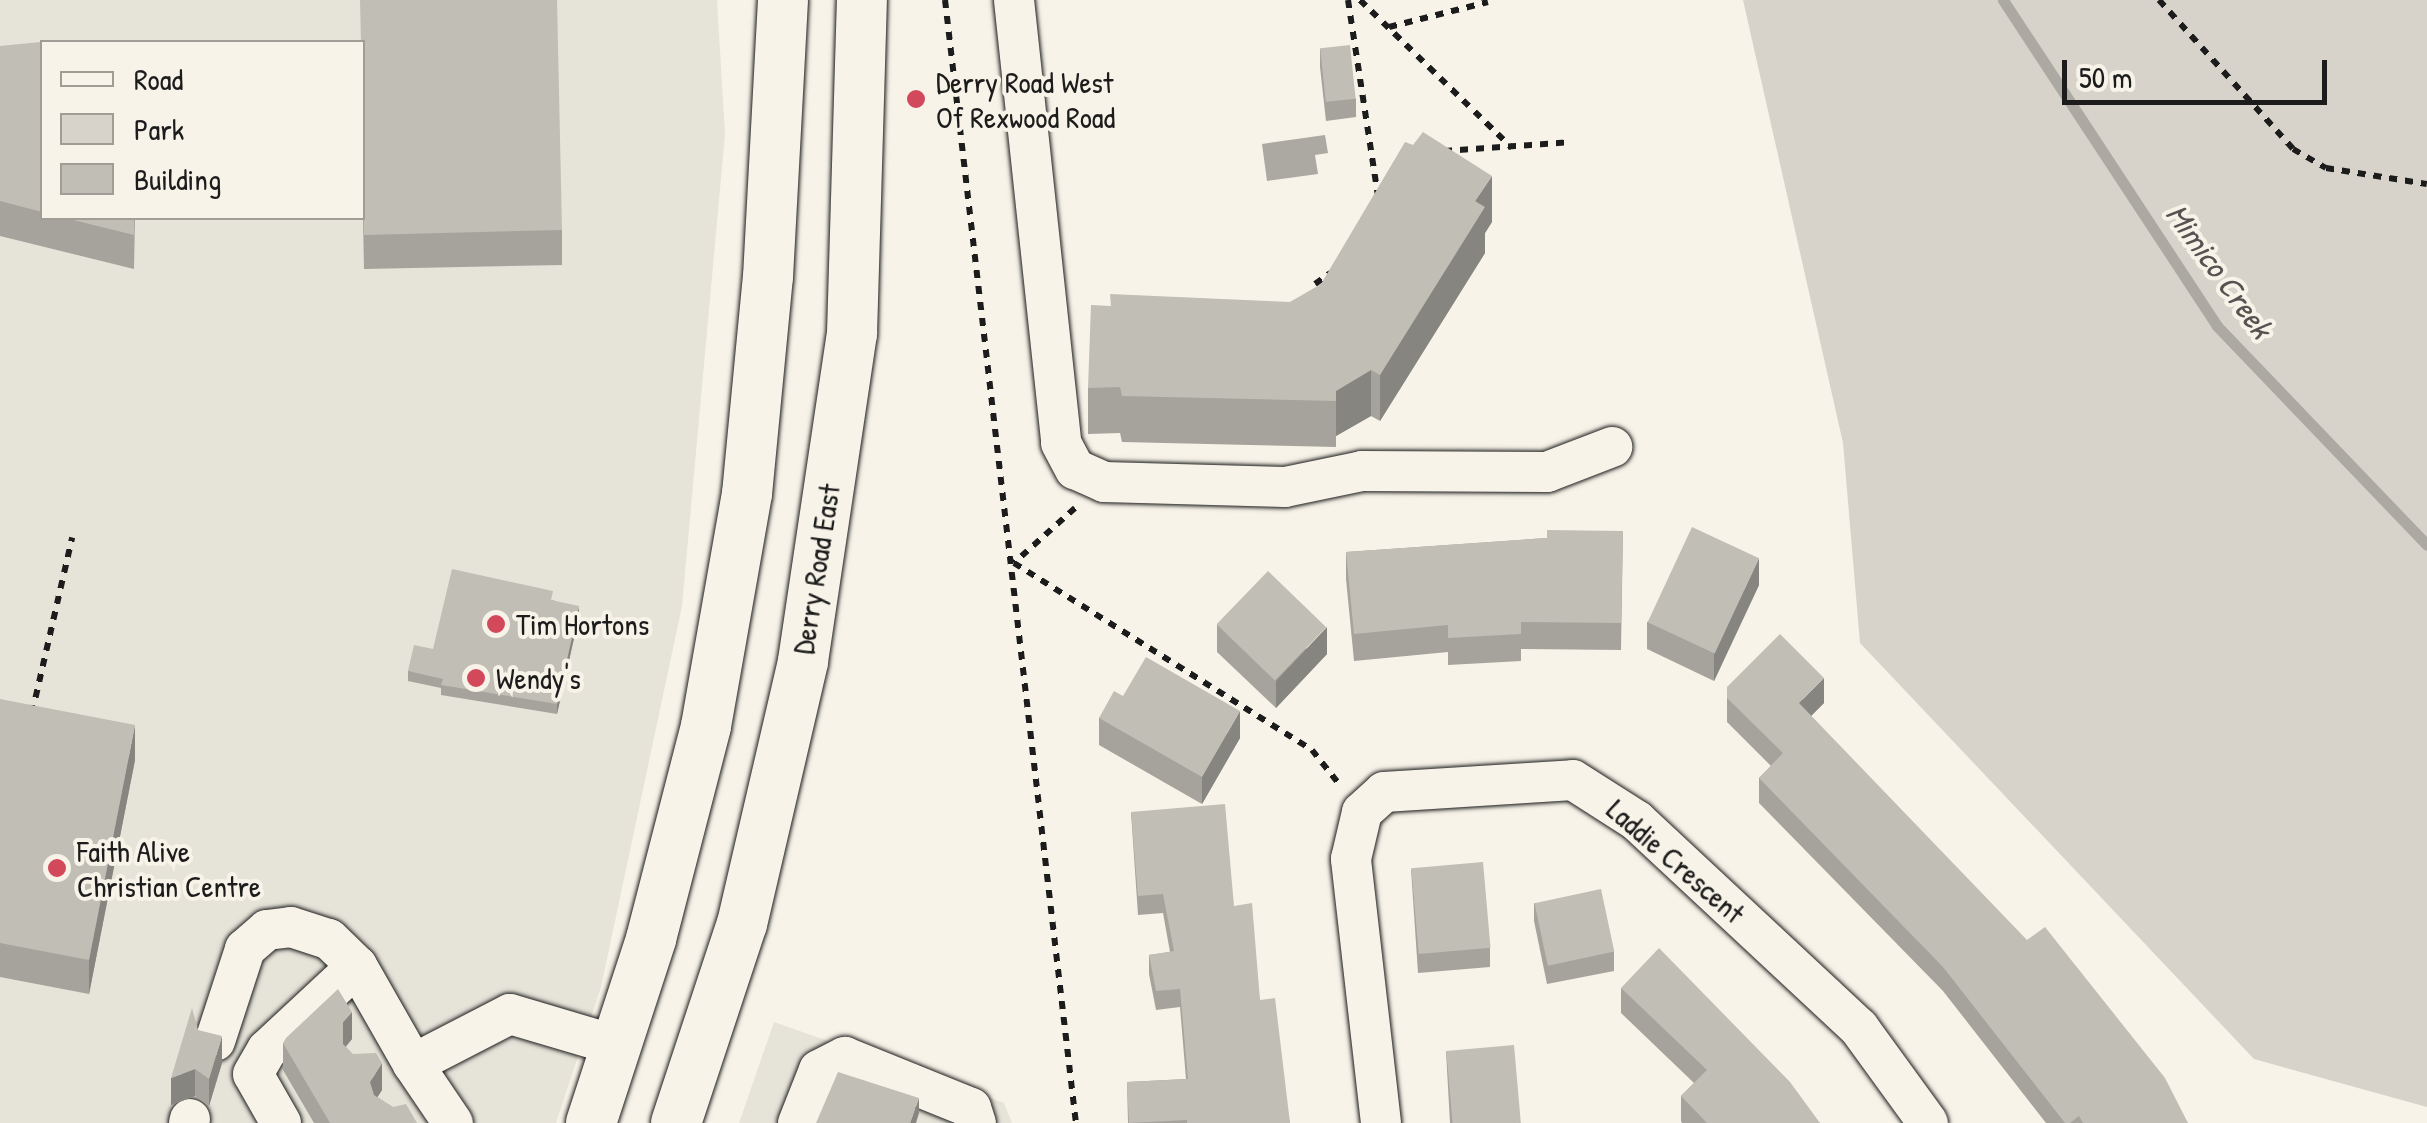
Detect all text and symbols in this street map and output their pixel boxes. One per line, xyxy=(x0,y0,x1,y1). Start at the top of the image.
legend xyxy=(40,40,365,220)
scale bar xyxy=(2067,40,2332,102)
text: 50 m xyxy=(2079,57,2132,97)
text: Road xyxy=(134,59,183,99)
place label: Derry Road West Of Rexwood Road xyxy=(936,64,1115,134)
marker: Derry Road West Of Rexwood Road xyxy=(905,88,927,110)
text: Park xyxy=(134,109,184,149)
text: Building xyxy=(134,159,221,199)
water label: Mimico Creek xyxy=(2157,196,2281,346)
street label: Derry Road East xyxy=(785,481,847,657)
place label: Tim Hortons xyxy=(516,606,649,642)
marker: Tim Hortons xyxy=(485,613,507,635)
place label: Wendy's xyxy=(496,660,581,696)
marker: Wendy's xyxy=(465,667,487,689)
street label: Laddie Crescent xyxy=(1600,791,1752,931)
place label: Faith Alive Christian Centre xyxy=(77,833,261,904)
marker: Faith Alive Christian Centre xyxy=(46,857,68,879)

